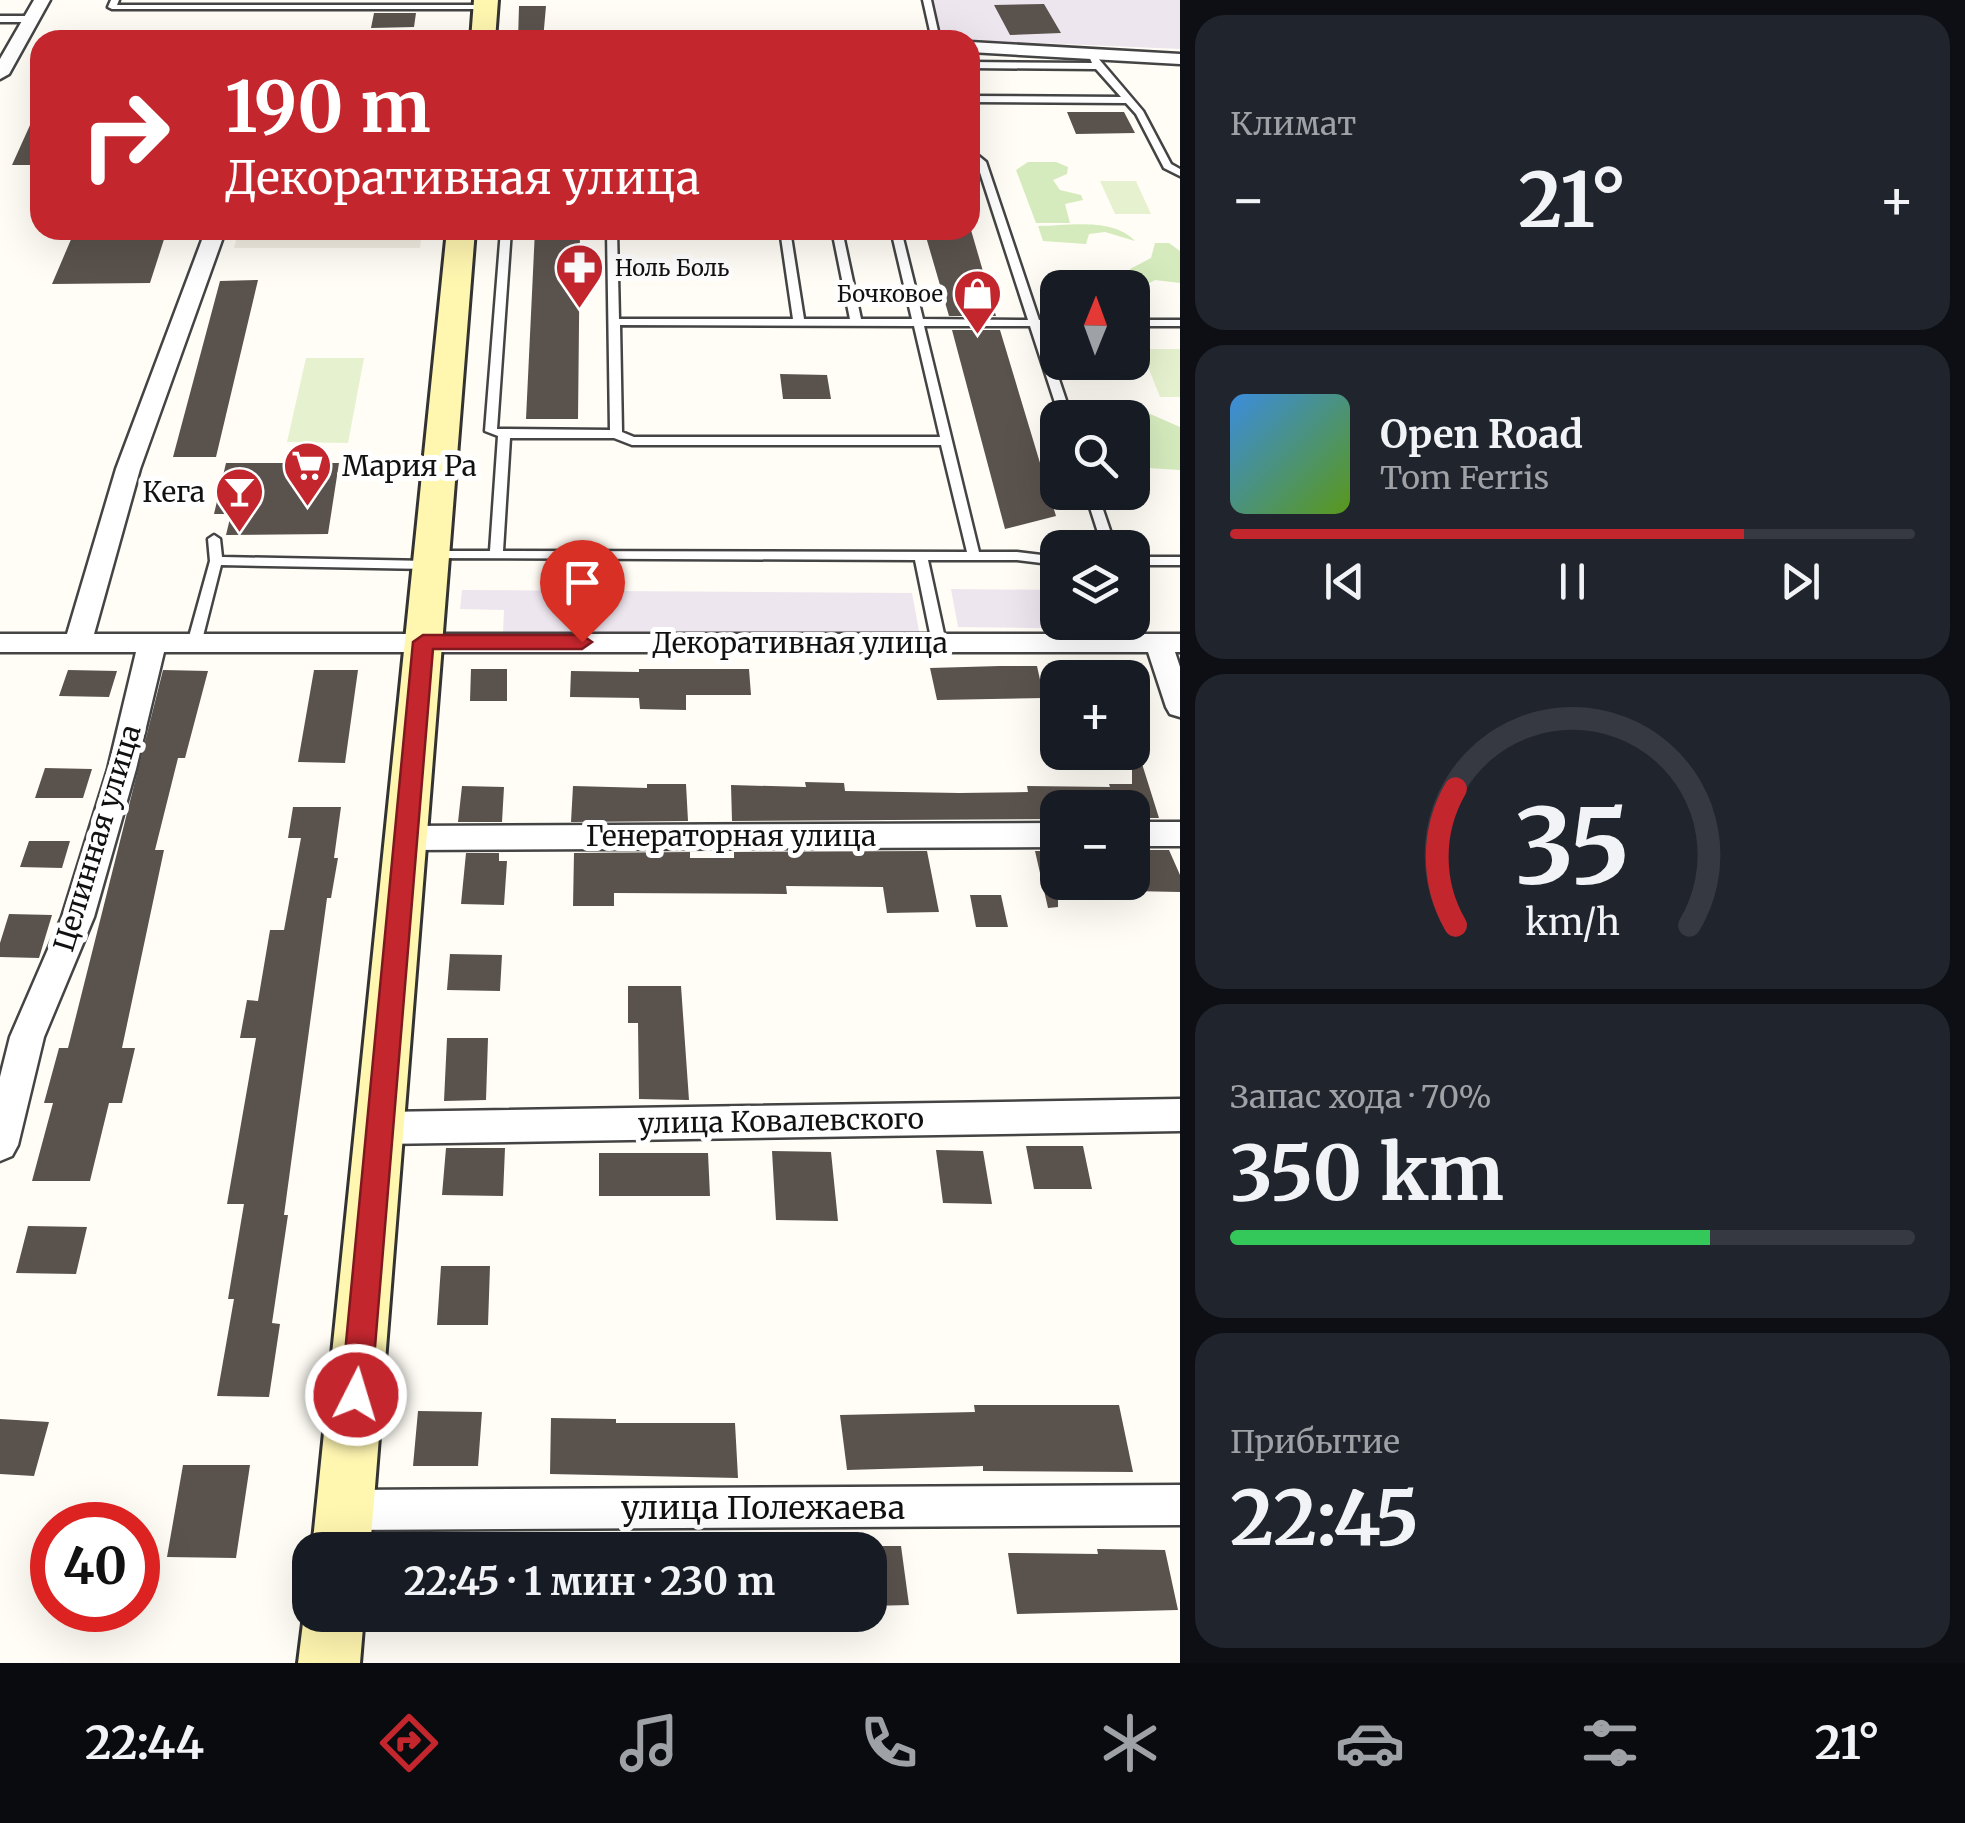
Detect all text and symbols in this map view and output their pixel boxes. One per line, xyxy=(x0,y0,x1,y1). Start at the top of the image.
text: 190 m xyxy=(225,63,431,151)
icon: right xyxy=(60,70,190,200)
text: Климат xyxy=(1230,104,1356,144)
text: Декоративная улица xyxy=(225,150,700,206)
text: 21° xyxy=(1518,153,1627,247)
text: − xyxy=(1230,165,1267,234)
text: + xyxy=(1878,165,1915,234)
pharmacy icon: Ноль Боль xyxy=(554,242,606,310)
place label: Ноль Боль xyxy=(615,254,729,282)
shop icon: Бочковое xyxy=(952,268,1004,336)
north arrow xyxy=(1040,270,1150,380)
map controls xyxy=(1040,270,1150,900)
place label: Бочковое xyxy=(837,280,943,308)
button: search xyxy=(1040,400,1150,510)
text: Open Road xyxy=(1380,411,1583,458)
supermarket icon: Мария Ра xyxy=(281,440,333,508)
place label: Мария Ра xyxy=(342,448,477,484)
text: Tom Ferris xyxy=(1380,458,1549,498)
bar icon: Кега xyxy=(214,466,266,534)
place label: Кега xyxy=(142,474,205,510)
button: layers xyxy=(1040,530,1150,640)
pin xyxy=(540,540,625,643)
icon: previous xyxy=(1317,554,1372,609)
icon: pause xyxy=(1545,554,1600,609)
icon: next xyxy=(1773,554,1828,609)
icon: arrive xyxy=(555,555,610,610)
street label: Декоративная улица xyxy=(652,625,948,661)
button: + xyxy=(1040,660,1150,770)
street label: Целинная улица xyxy=(45,720,149,956)
text: 35 xyxy=(1515,781,1630,911)
button: − xyxy=(1040,790,1150,900)
street label: Генераторная улица xyxy=(586,818,876,854)
text: km/h xyxy=(1525,900,1620,945)
text: Запас хода · 70% xyxy=(1230,1077,1492,1117)
street label: улица Ковалевского xyxy=(638,1101,924,1141)
text: 350 km xyxy=(1230,1126,1504,1220)
position arrow xyxy=(304,1343,408,1447)
text: Прибытие xyxy=(1230,1422,1400,1462)
text: 22:45 xyxy=(1230,1471,1419,1565)
street label: улица Полежаева xyxy=(621,1488,905,1528)
speed limit sign: 40 xyxy=(30,1502,160,1632)
text: 22:45 · 1 мин · 230 m xyxy=(404,1558,775,1605)
icon: directions xyxy=(374,1708,444,1778)
icon: music xyxy=(614,1708,684,1778)
icon: phone xyxy=(854,1708,924,1778)
icon: climate xyxy=(1095,1708,1165,1778)
icon: car xyxy=(1335,1708,1405,1778)
icon: filters xyxy=(1575,1708,1645,1778)
text: 22:44 xyxy=(85,1715,204,1771)
text: 21° xyxy=(1815,1715,1880,1771)

